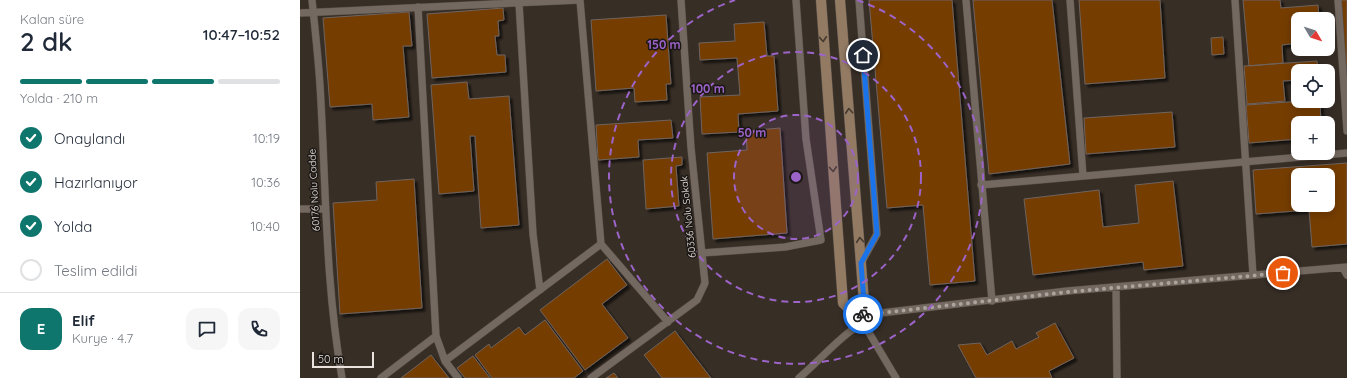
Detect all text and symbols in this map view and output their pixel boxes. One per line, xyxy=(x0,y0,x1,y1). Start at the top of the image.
text: Kalan süre xyxy=(20,11,84,27)
north arrow xyxy=(1291,12,1335,56)
map controls xyxy=(1291,12,1335,212)
text: 2 dk xyxy=(20,25,73,58)
text: 10:47–10:52 xyxy=(203,25,280,44)
one-way arrow xyxy=(819,36,828,42)
text: 150 m xyxy=(647,37,681,52)
pin xyxy=(846,38,880,72)
icon: home xyxy=(852,44,874,66)
button: locate xyxy=(1291,64,1335,108)
text: 100 m xyxy=(691,81,725,96)
text: Yolda · 210 m xyxy=(20,90,98,106)
one-way arrow xyxy=(845,108,854,114)
button: + xyxy=(1291,116,1335,160)
text: 50 m xyxy=(738,125,766,140)
icon: check xyxy=(20,127,42,149)
text: Onaylandı xyxy=(54,129,125,148)
text: 10:19 xyxy=(253,130,280,146)
street label: 60176 Nolu Cadde xyxy=(305,148,323,231)
one-way arrow xyxy=(828,166,837,172)
button: − xyxy=(1291,168,1335,212)
centre of rings xyxy=(789,170,803,184)
icon: check xyxy=(20,171,42,193)
text: Hazırlanıyor xyxy=(54,173,138,192)
text: 10:36 xyxy=(251,174,280,190)
street label: 60336 Nolu Sokak xyxy=(677,175,699,259)
icon: check xyxy=(20,215,42,237)
text: Yolda xyxy=(54,217,92,236)
text: 10:40 xyxy=(250,218,280,234)
one-way arrow xyxy=(855,237,864,244)
pin xyxy=(1266,256,1300,290)
text: Teslim edildi xyxy=(54,261,138,280)
icon: bag xyxy=(1272,262,1294,284)
courier xyxy=(843,294,883,334)
icon: bike xyxy=(852,303,874,325)
button: chat xyxy=(186,308,228,350)
button: phone xyxy=(238,308,280,350)
text: Elif xyxy=(72,311,95,330)
text: E xyxy=(37,319,45,338)
text: Kurye · 4.7 xyxy=(72,330,133,346)
scale bar xyxy=(312,350,374,369)
text: 50 m xyxy=(318,352,344,366)

